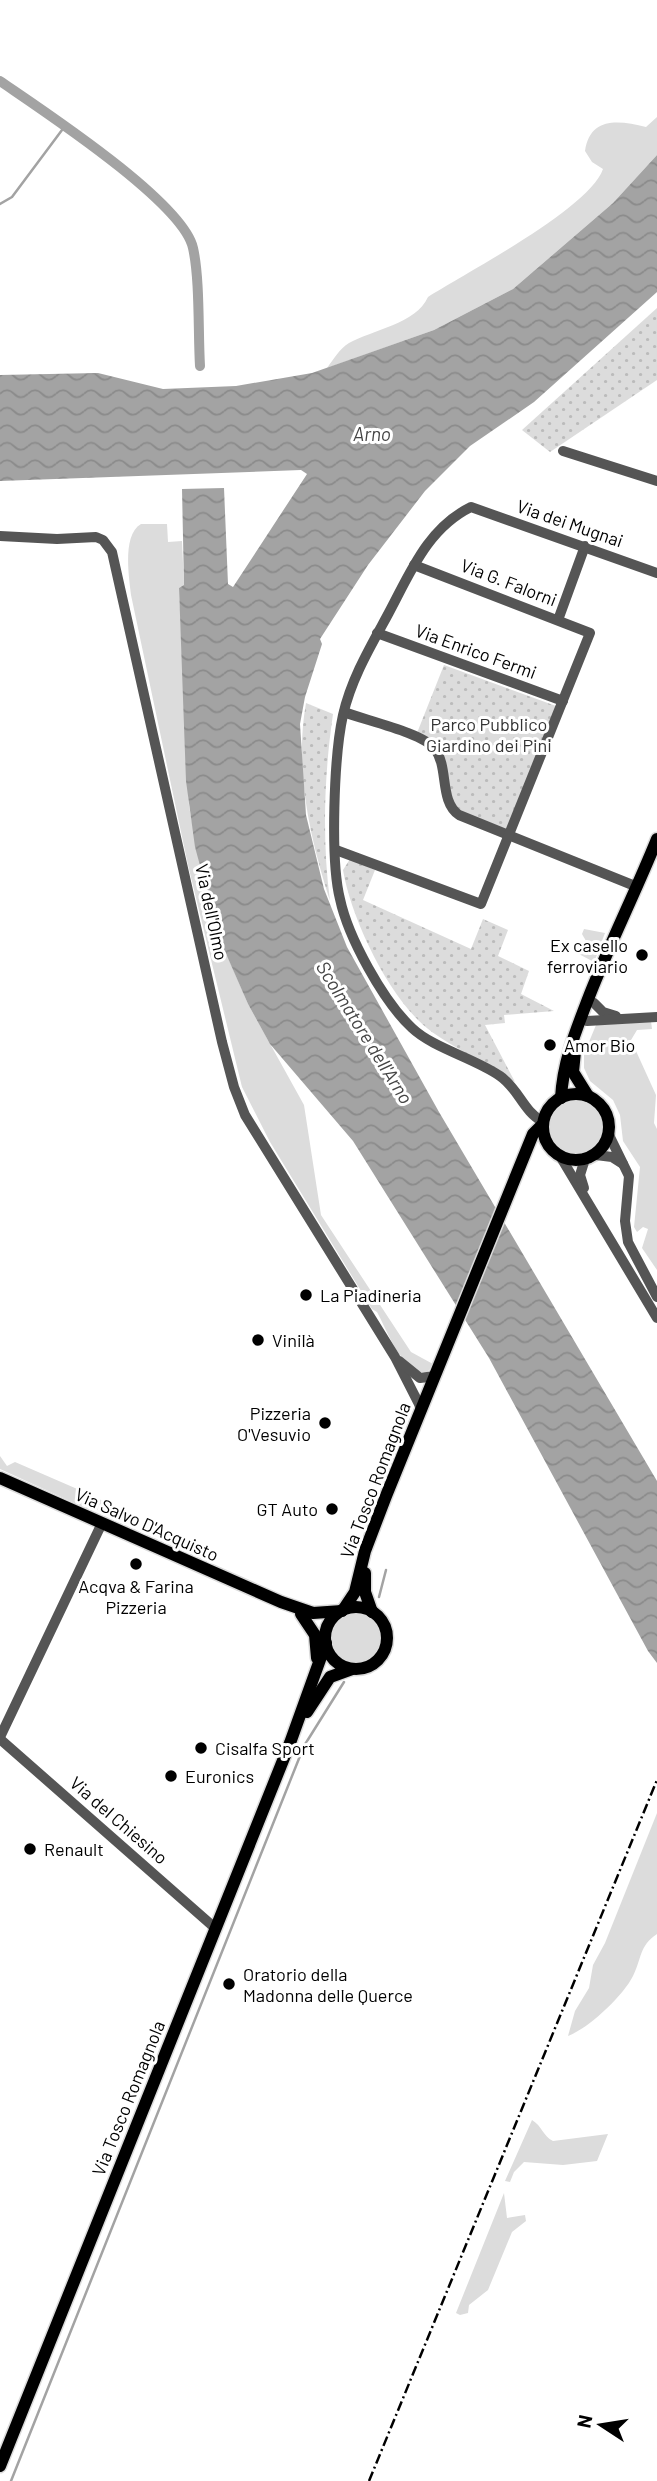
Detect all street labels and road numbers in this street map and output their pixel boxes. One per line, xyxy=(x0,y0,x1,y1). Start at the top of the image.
street label: Via dei Mugnai xyxy=(514,494,626,552)
street label: Via G. Falorni xyxy=(458,554,560,610)
street label: Via Enrico Fermi xyxy=(412,619,540,683)
street label: Via dell'Olmo xyxy=(191,862,233,962)
street label: Via Tosco Romagnola xyxy=(335,1399,415,1561)
street label: Via Salvo D'Acquisto xyxy=(72,1482,222,1566)
street label: Via del Chiesino xyxy=(66,1772,172,1868)
street label: Via Tosco Romagnola xyxy=(87,2017,169,2179)

